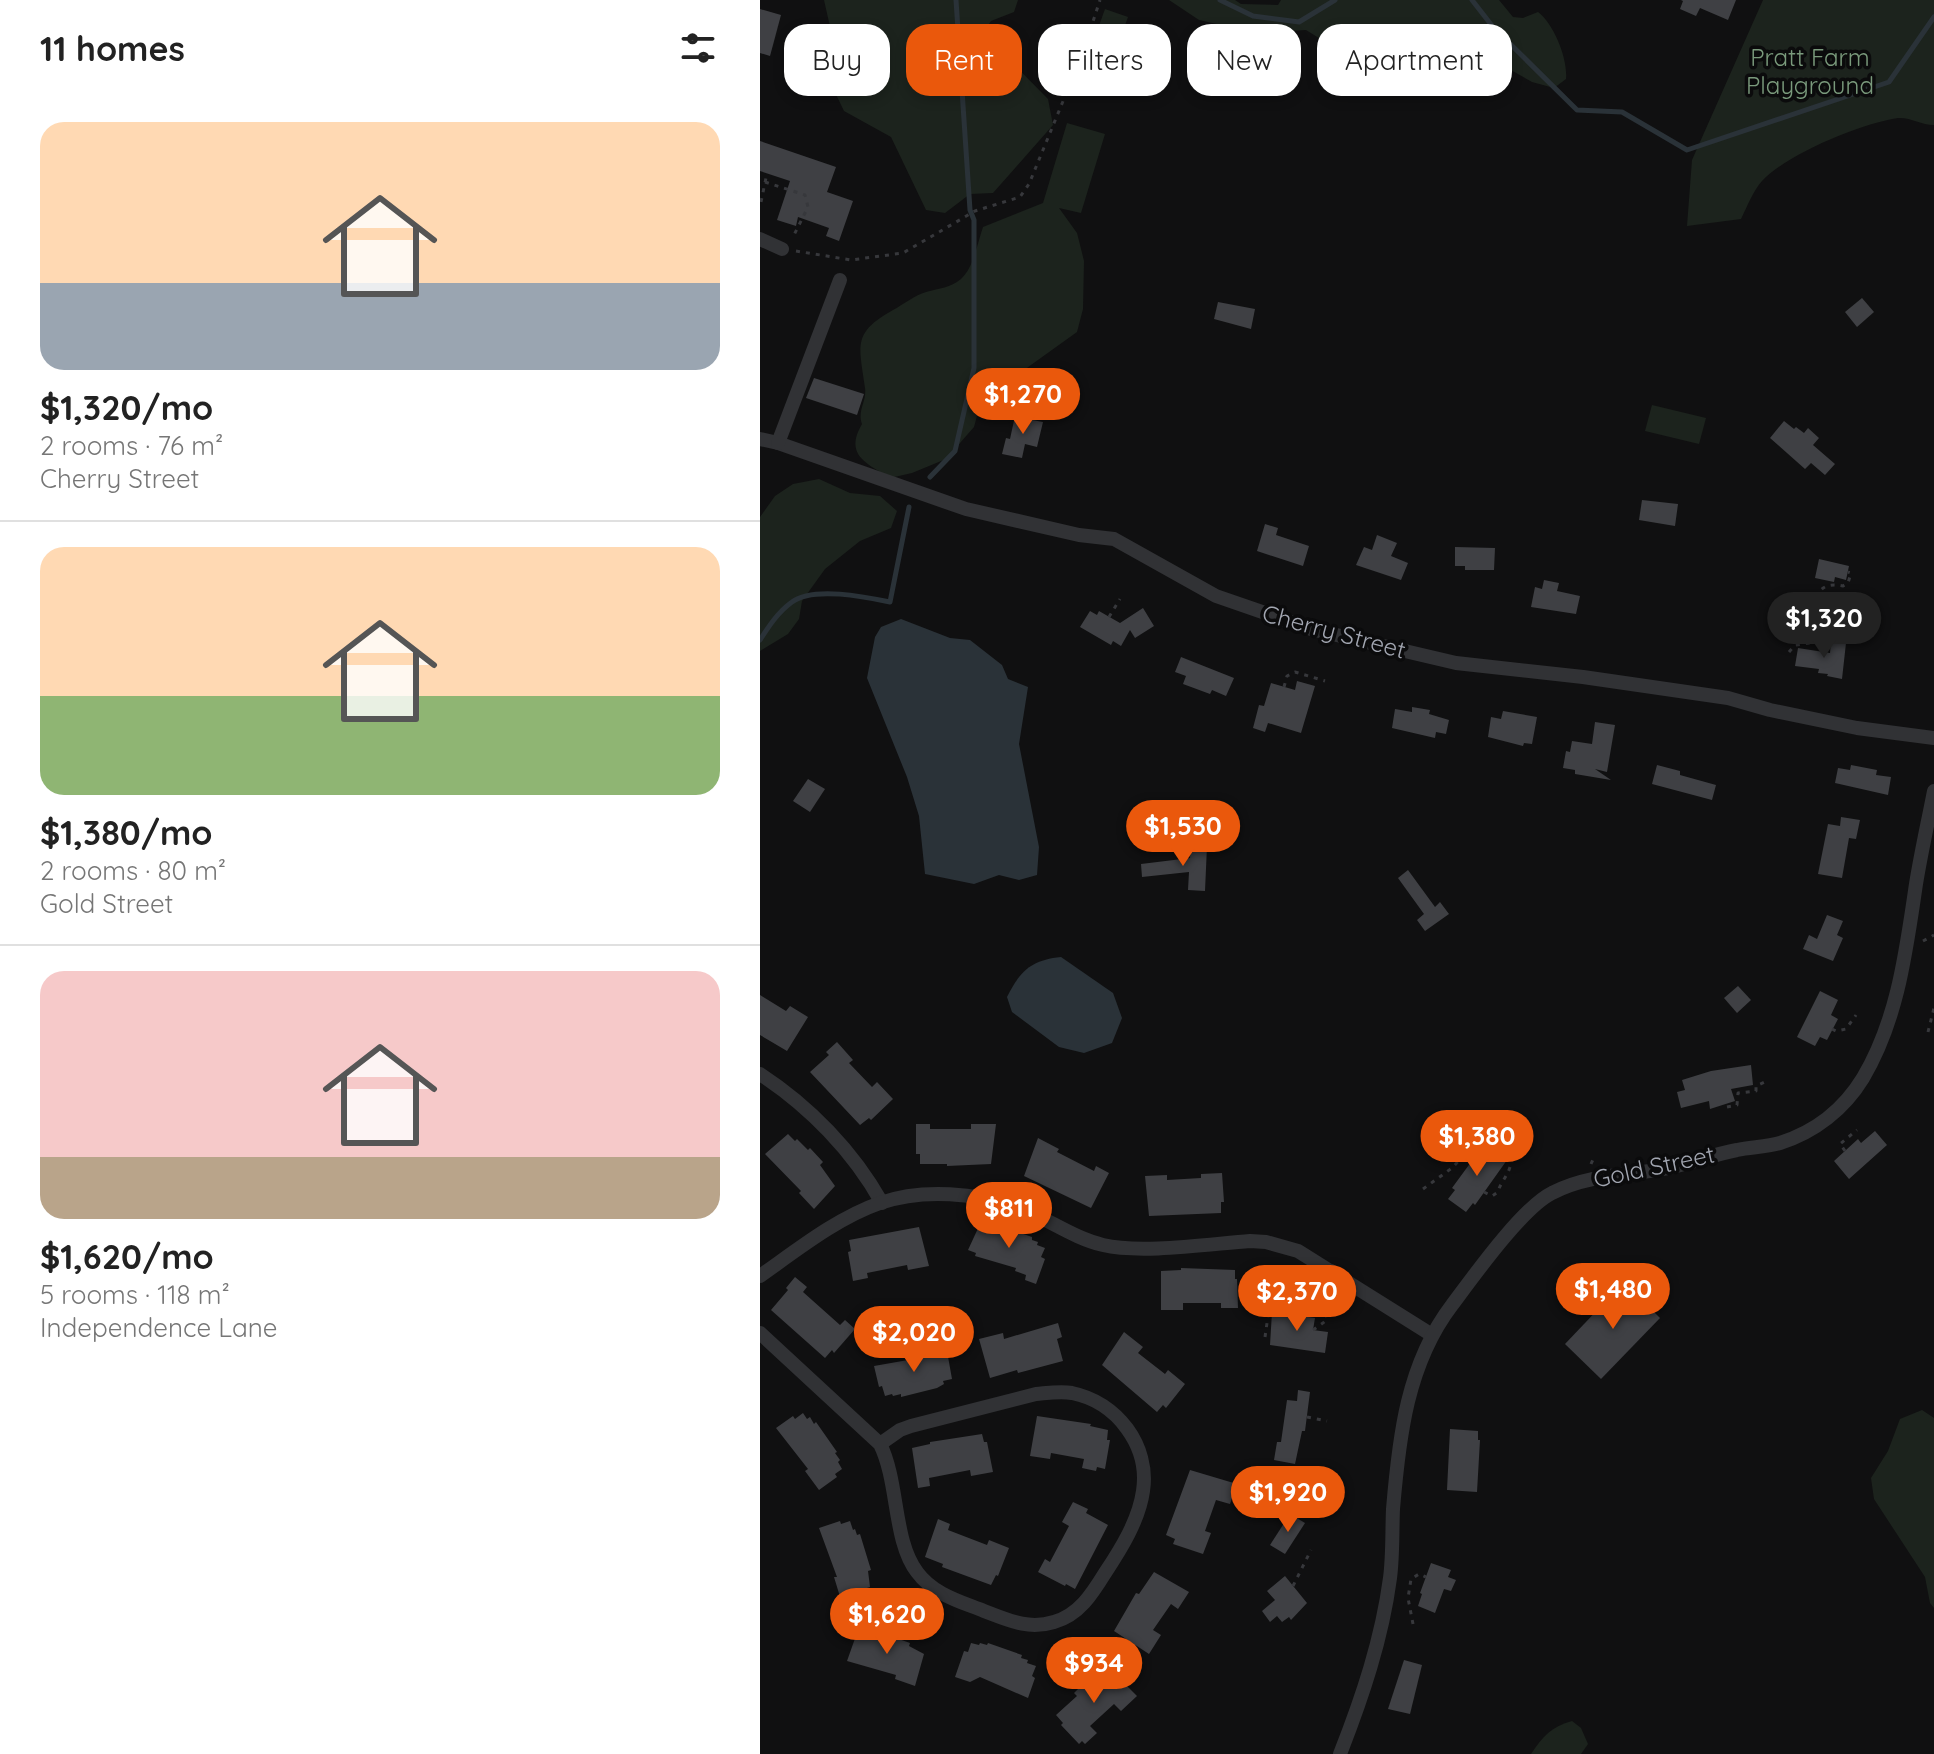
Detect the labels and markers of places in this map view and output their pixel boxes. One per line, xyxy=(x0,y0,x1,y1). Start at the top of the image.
pin: $1,270 xyxy=(958,368,1088,436)
pin: $1,320 xyxy=(1759,592,1889,660)
pin: $1,530 xyxy=(1118,800,1248,868)
pin: $1,380 xyxy=(1412,1110,1542,1178)
pin: $811 xyxy=(962,1182,1056,1250)
pin: $1,480 xyxy=(1548,1263,1678,1331)
pin: $2,370 xyxy=(1232,1265,1362,1333)
pin: $2,020 xyxy=(849,1306,979,1374)
pin: $1,920 xyxy=(1223,1466,1353,1534)
pin: $1,620 xyxy=(822,1588,952,1656)
pin: $934 xyxy=(1047,1637,1141,1705)

